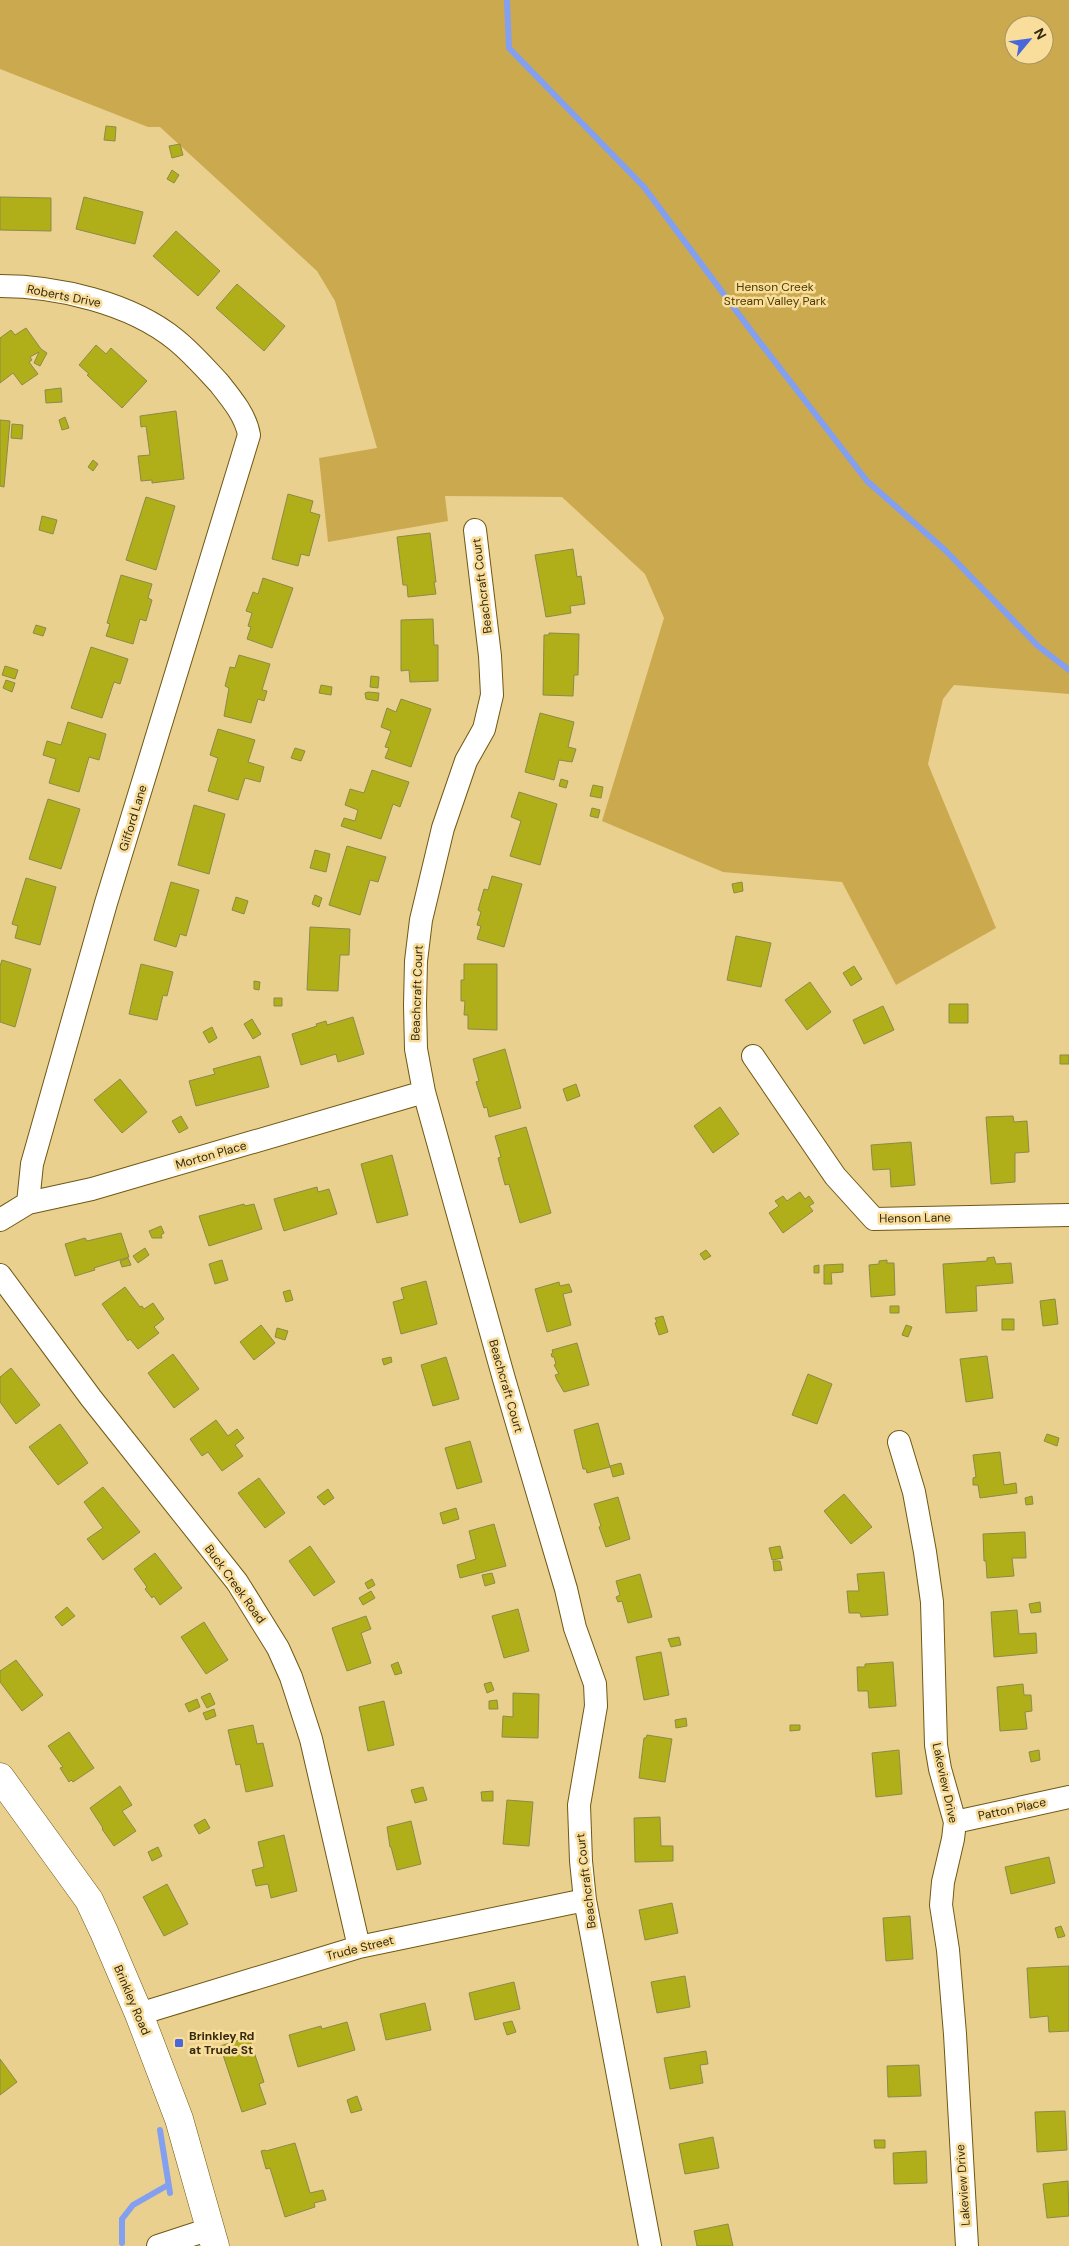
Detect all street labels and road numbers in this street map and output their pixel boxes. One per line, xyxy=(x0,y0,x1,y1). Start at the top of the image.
street label: Roberts Drive xyxy=(26,281,103,311)
street label: Beachcraft Court xyxy=(468,537,496,635)
street label: Gifford Lane xyxy=(115,783,151,853)
street label: Beachcraft Court xyxy=(407,945,427,1041)
street label: Morton Place xyxy=(174,1137,249,1173)
street label: Henson Lane xyxy=(879,1209,951,1227)
street label: Beachcraft Court xyxy=(485,1338,527,1435)
street label: Buck Creek Road xyxy=(201,1541,269,1627)
street label: Lakeview Drive xyxy=(929,1741,961,1825)
street label: Patton Place xyxy=(976,1794,1048,1824)
street label: Beachcraft Court xyxy=(572,1832,600,1930)
street label: Trude Street xyxy=(325,1932,396,1964)
street label: Brinkley Road xyxy=(110,1963,154,2037)
street label: Lakeview Drive xyxy=(952,2144,974,2226)

